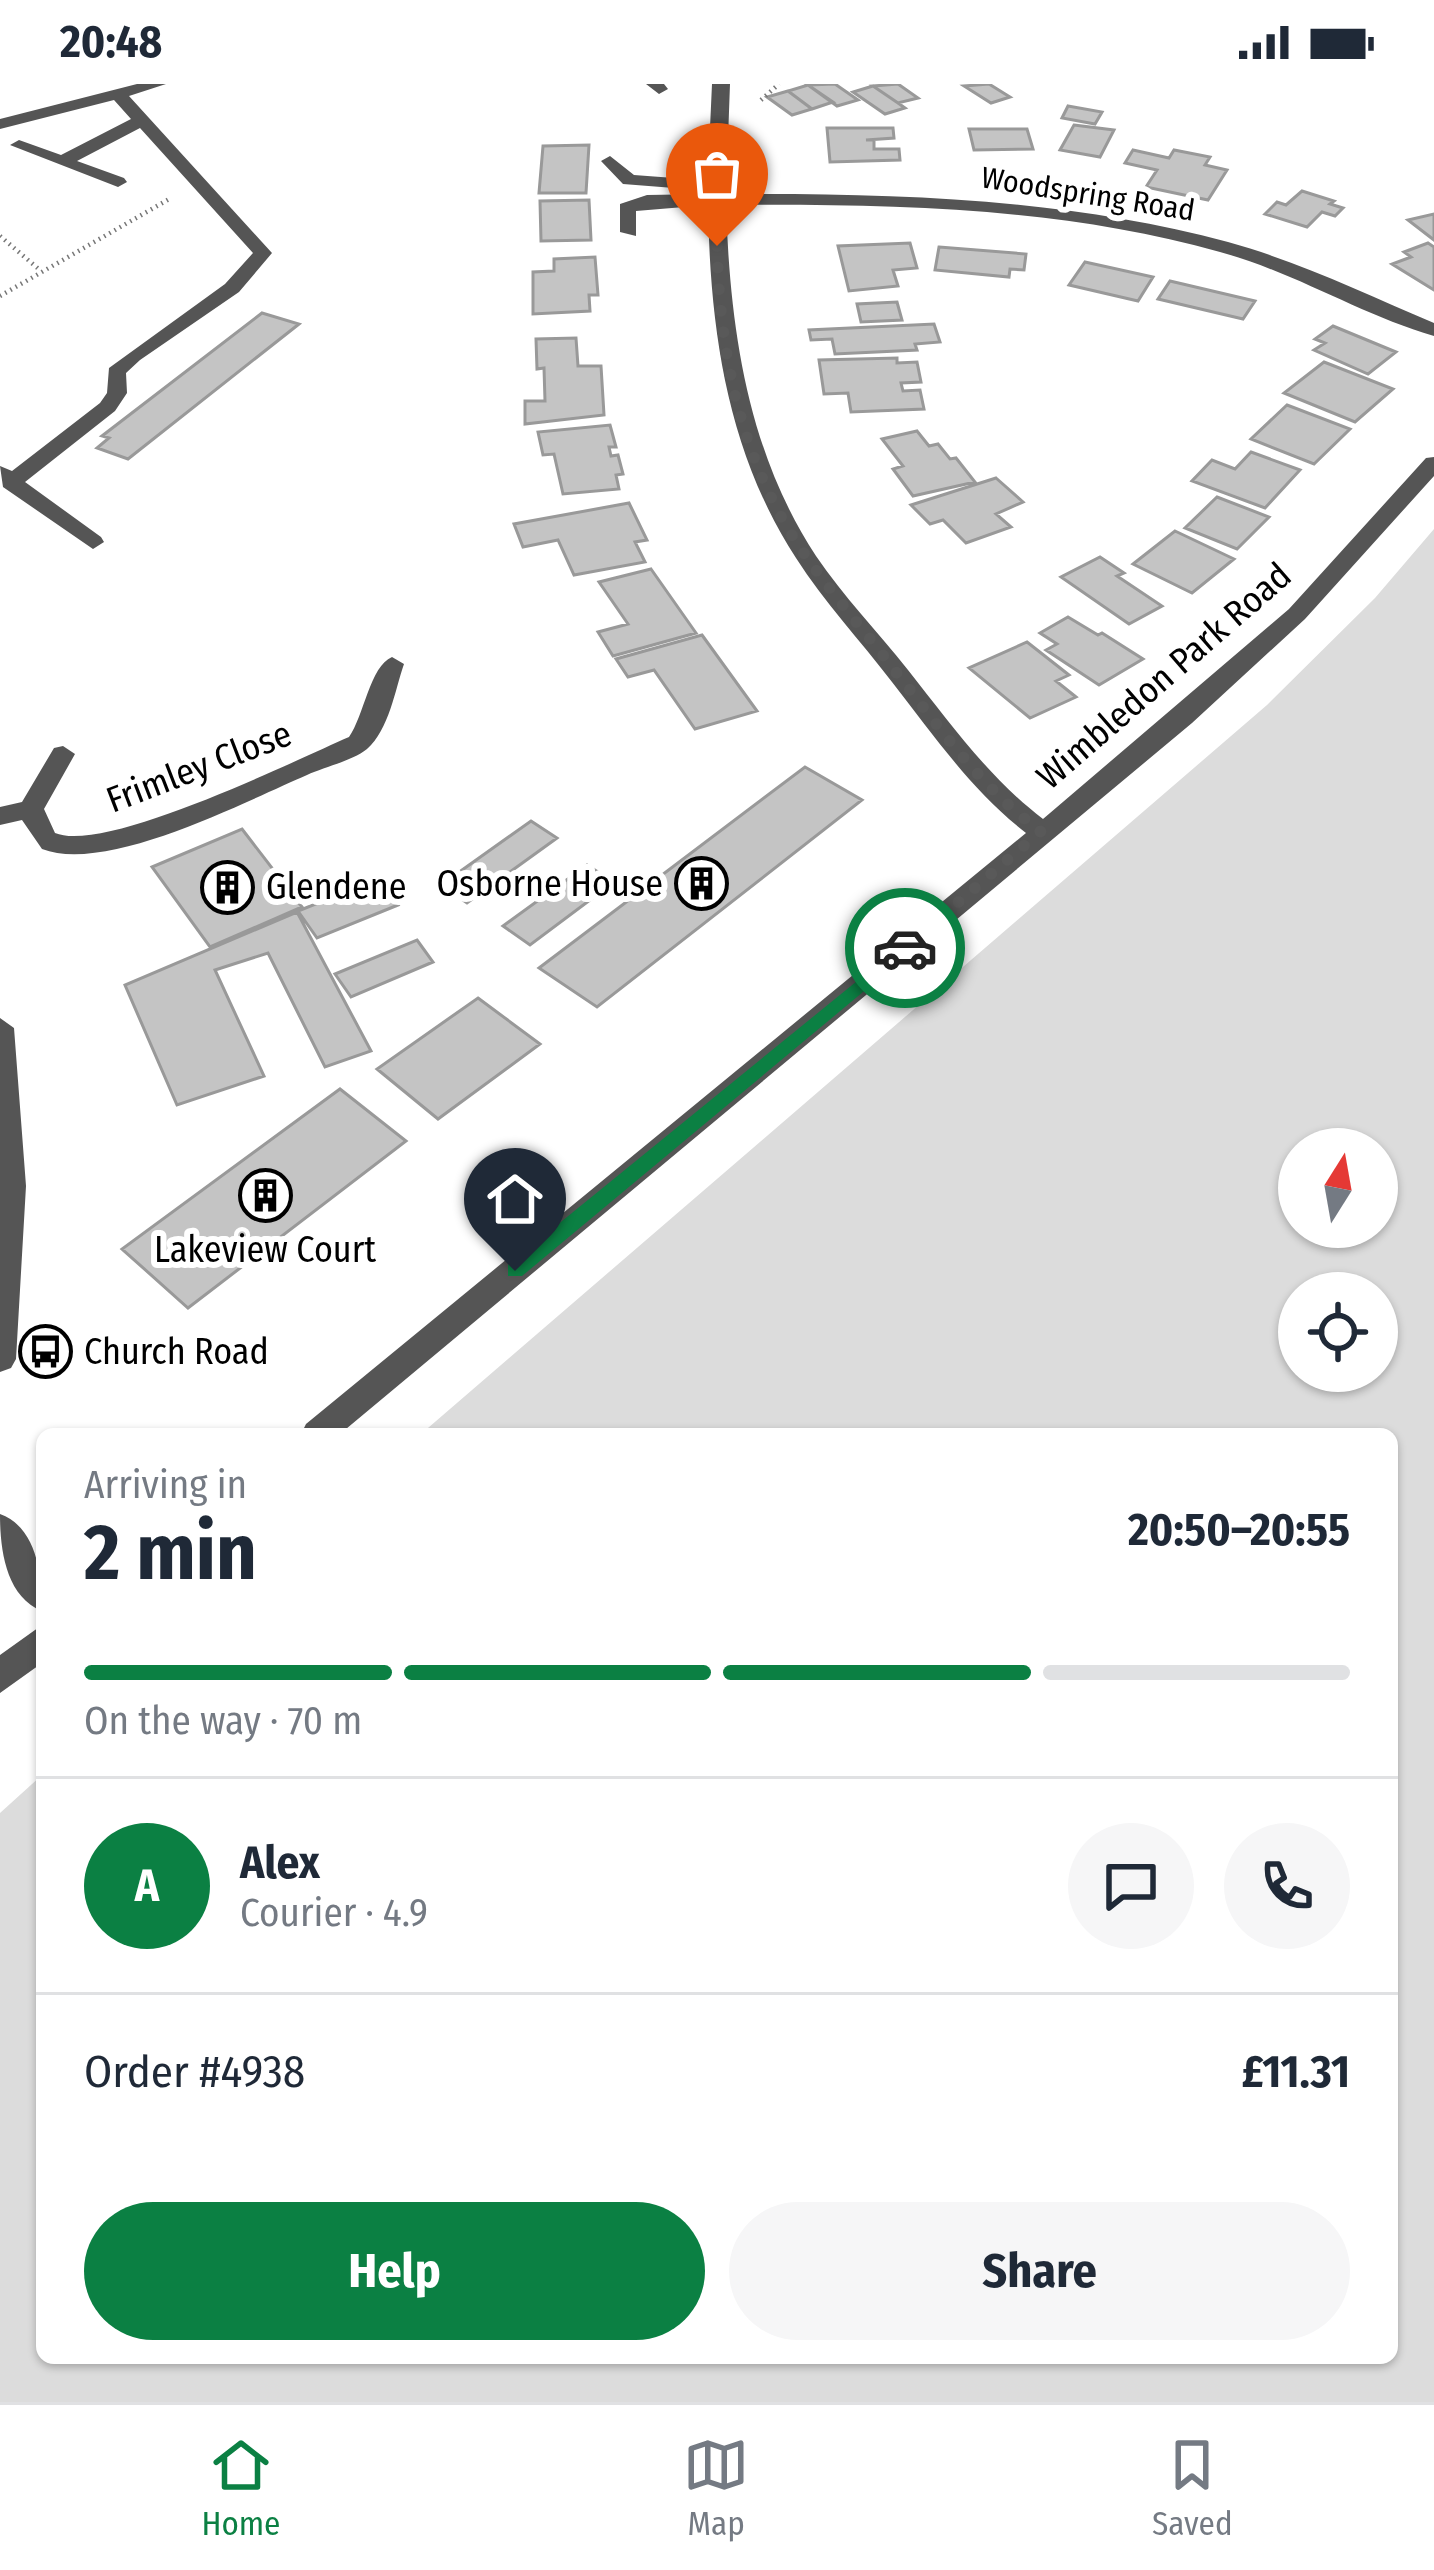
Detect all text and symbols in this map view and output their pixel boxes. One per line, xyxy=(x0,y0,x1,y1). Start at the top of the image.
text: 20:48 xyxy=(60,15,162,69)
pin xyxy=(666,123,768,246)
icon: bag xyxy=(684,141,750,207)
street label: Woodspring Road xyxy=(979,159,1197,229)
street label: Wimbledon Park Road xyxy=(1028,554,1300,798)
street label: Frimley Close xyxy=(100,712,298,822)
building icon: Osborne House xyxy=(674,856,730,912)
building icon: Glendene xyxy=(199,859,255,915)
place label: Osborne House xyxy=(436,862,663,906)
place label: Glendene xyxy=(266,865,407,909)
courier xyxy=(845,888,965,1008)
icon: car xyxy=(872,915,938,981)
north arrow xyxy=(1278,1128,1398,1248)
map controls xyxy=(1278,1128,1398,1392)
pin xyxy=(464,1148,566,1271)
icon: home xyxy=(482,1166,548,1232)
building icon: Lakeview Court xyxy=(237,1167,293,1223)
place label: Lakeview Court xyxy=(154,1228,376,1272)
button: locate xyxy=(1278,1272,1398,1392)
bus stop icon: Church Road xyxy=(17,1324,73,1380)
place label: Church Road xyxy=(84,1330,269,1374)
text: Arriving in xyxy=(84,1462,247,1508)
text: 20:50–20:55 xyxy=(1128,1503,1350,1557)
text: 2 min xyxy=(84,1506,257,1600)
text: On the way · 70 m xyxy=(84,1698,362,1744)
button: chat xyxy=(1068,1823,1194,1949)
button: phone xyxy=(1224,1823,1350,1949)
text: Alex xyxy=(240,1836,320,1890)
text: A xyxy=(135,1859,159,1913)
text: Courier · 4.9 xyxy=(240,1890,428,1936)
text: Order #4938 xyxy=(84,2045,305,2099)
text: £11.31 xyxy=(1242,2045,1350,2099)
button: Help xyxy=(84,2202,705,2340)
button: Share xyxy=(729,2202,1350,2340)
tab: Home xyxy=(201,2432,280,2544)
tab: Map xyxy=(683,2432,749,2544)
tab: Saved xyxy=(1152,2432,1233,2544)

